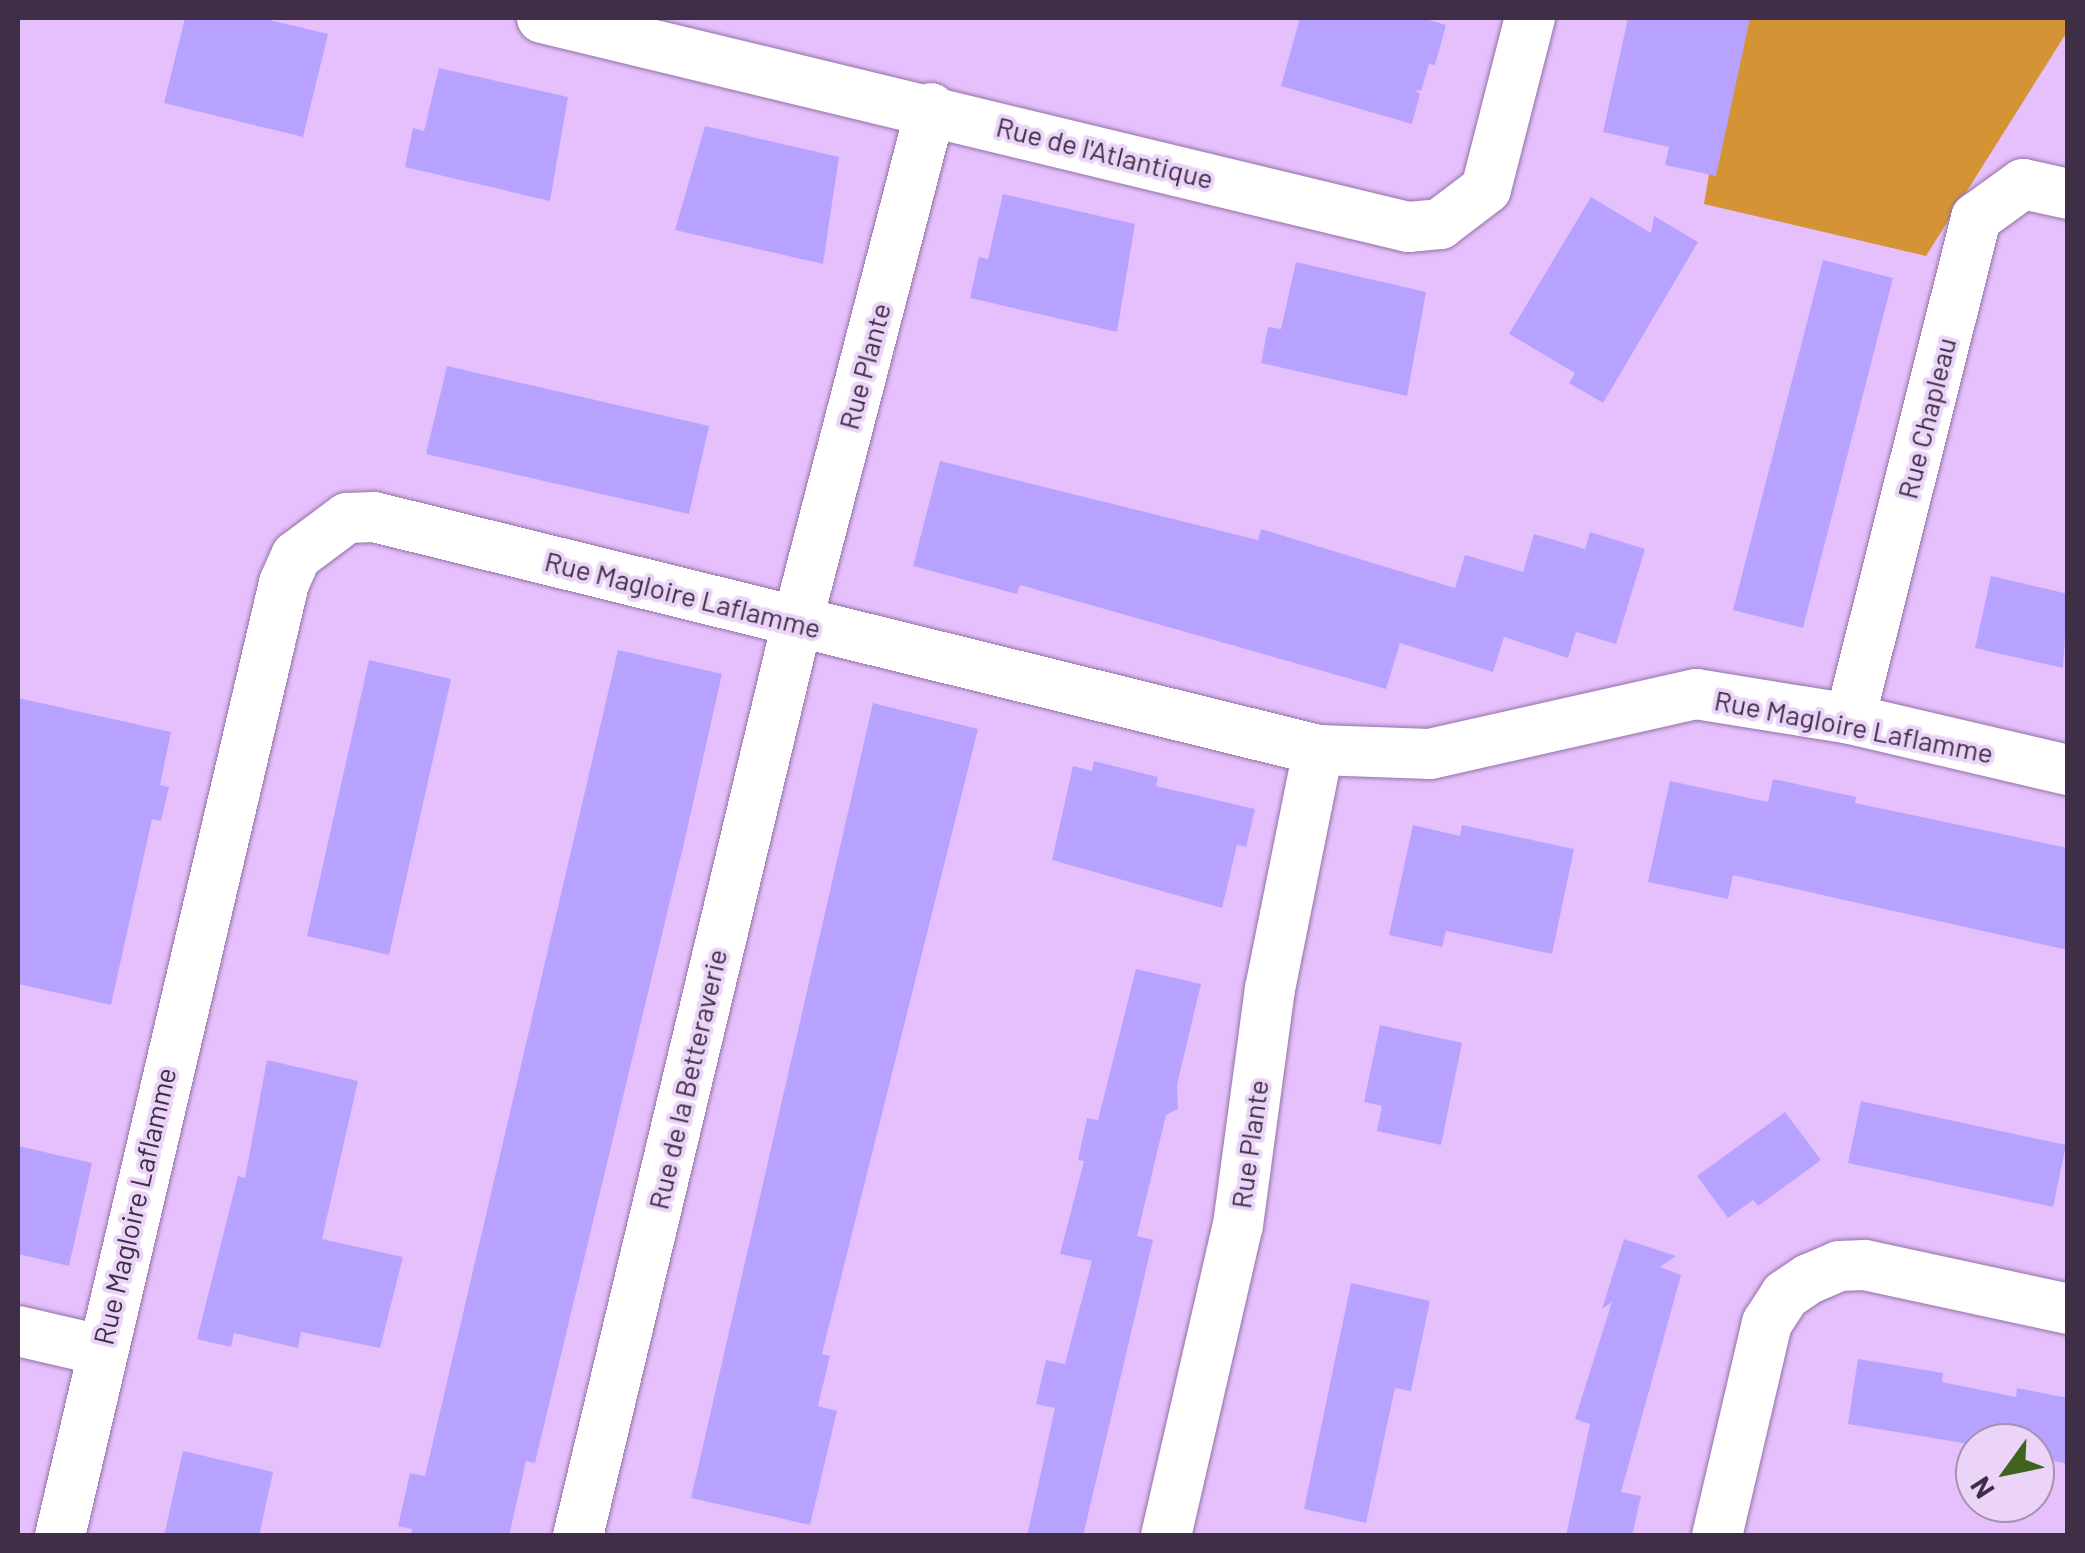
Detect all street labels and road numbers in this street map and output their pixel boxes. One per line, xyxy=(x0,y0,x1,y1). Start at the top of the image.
street label: Rue de l'Atlantique xyxy=(993,109,1217,195)
street label: Rue Plante xyxy=(831,299,897,433)
street label: Rue Chapleau xyxy=(1890,334,1962,502)
street label: Rue Magloire Laflamme xyxy=(541,543,825,645)
street label: Rue Magloire Laflamme xyxy=(1712,682,1996,770)
street label: Rue de la Betteraverie xyxy=(641,945,733,1213)
street label: Rue Magloire Laflamme xyxy=(86,1064,182,1348)
street label: Rue Plante xyxy=(1223,1077,1275,1211)

